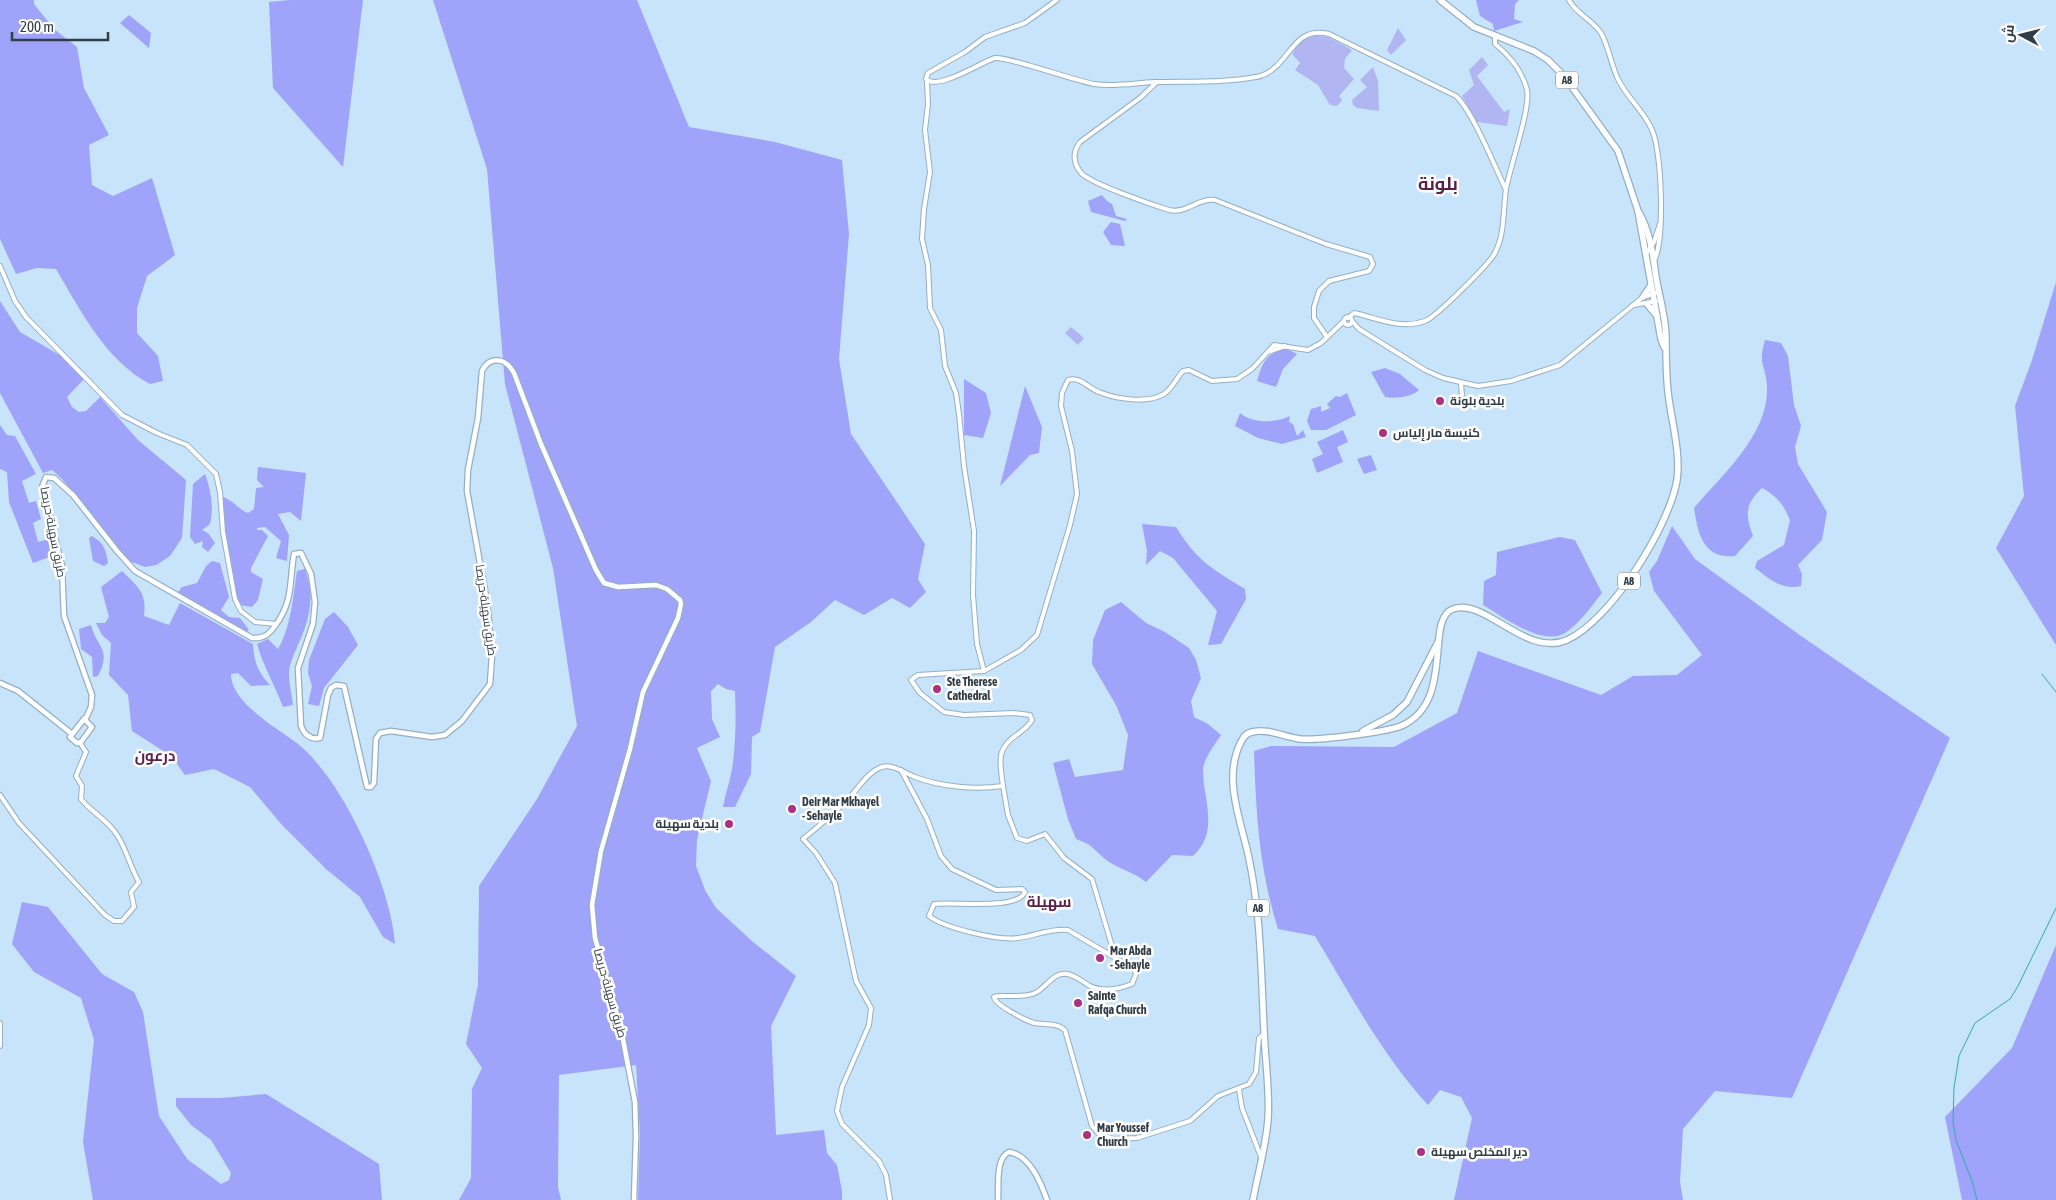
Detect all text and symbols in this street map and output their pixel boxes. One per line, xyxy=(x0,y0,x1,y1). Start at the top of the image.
scale bar xyxy=(12,10,109,42)
north arrow xyxy=(1996,10,2046,60)
text: 200 m xyxy=(20,18,54,35)
text: ش xyxy=(1999,23,2018,43)
road number: A8 xyxy=(1556,72,1578,88)
district label: بلونة xyxy=(1418,173,1458,195)
place label: بلدية بلونة xyxy=(1450,394,1505,409)
marker: بلدية بلونة xyxy=(1434,395,1446,407)
place label: كنيسة مار إلياس xyxy=(1393,426,1480,441)
marker: كنيسة مار إلياس xyxy=(1377,427,1389,439)
street label: طريق سهيلة-حريصا xyxy=(37,485,69,579)
street label: طريق سهيلة-حريصا xyxy=(473,563,499,657)
road number: A8 xyxy=(1618,572,1640,590)
place label: Ste Therese Cathedral xyxy=(947,675,998,703)
marker: Ste Therese Cathedral xyxy=(931,683,943,695)
district label: درعون xyxy=(135,747,175,765)
place label: Deir Mar Mkhayel - Sehayle xyxy=(802,795,880,823)
marker: Deir Mar Mkhayel - Sehayle xyxy=(786,803,798,815)
place label: بلدية سهيلة xyxy=(655,817,719,832)
marker: بلدية سهيلة xyxy=(723,818,735,830)
district label: سهيلة xyxy=(1027,893,1071,911)
road number: A8 xyxy=(1247,900,1269,916)
place label: Mar Abda - Sehayle xyxy=(1110,944,1152,972)
street label: طريق سهيلة-حريصا xyxy=(591,947,629,1039)
marker: Mar Abda - Sehayle xyxy=(1094,952,1106,964)
place label: Sainte Rafqa Church xyxy=(1088,989,1147,1017)
marker: Sainte Rafqa Church xyxy=(1072,997,1084,1009)
place label: Mar Youssef Church xyxy=(1097,1121,1150,1149)
marker: Mar Youssef Church xyxy=(1081,1129,1093,1141)
place label: دير المخلص سهيلة xyxy=(1431,1145,1527,1160)
marker: دير المخلص سهيلة xyxy=(1415,1146,1427,1158)

